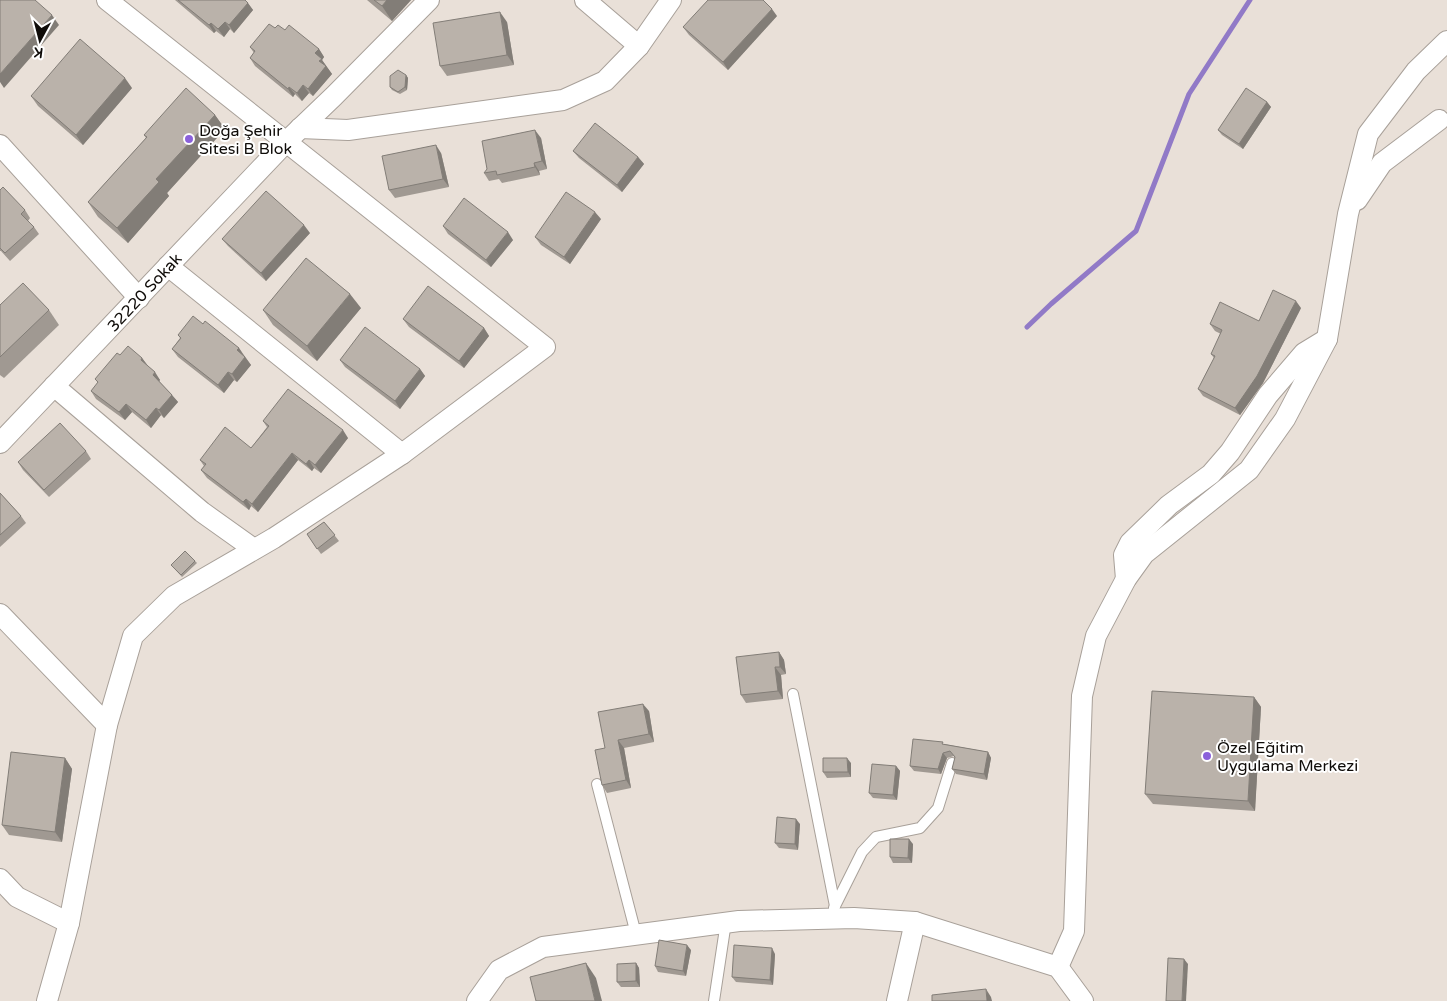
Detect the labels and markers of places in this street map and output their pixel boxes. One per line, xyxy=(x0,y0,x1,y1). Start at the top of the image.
place label: Doğa Şehir Sitesi B Blok xyxy=(199,121,293,159)
marker: Doğa Şehir Sitesi B Blok xyxy=(183,133,195,145)
place label: Özel Eğitim Uygulama Merkezi xyxy=(1217,738,1358,776)
marker: Özel Eğitim Uygulama Merkezi xyxy=(1201,750,1213,762)

